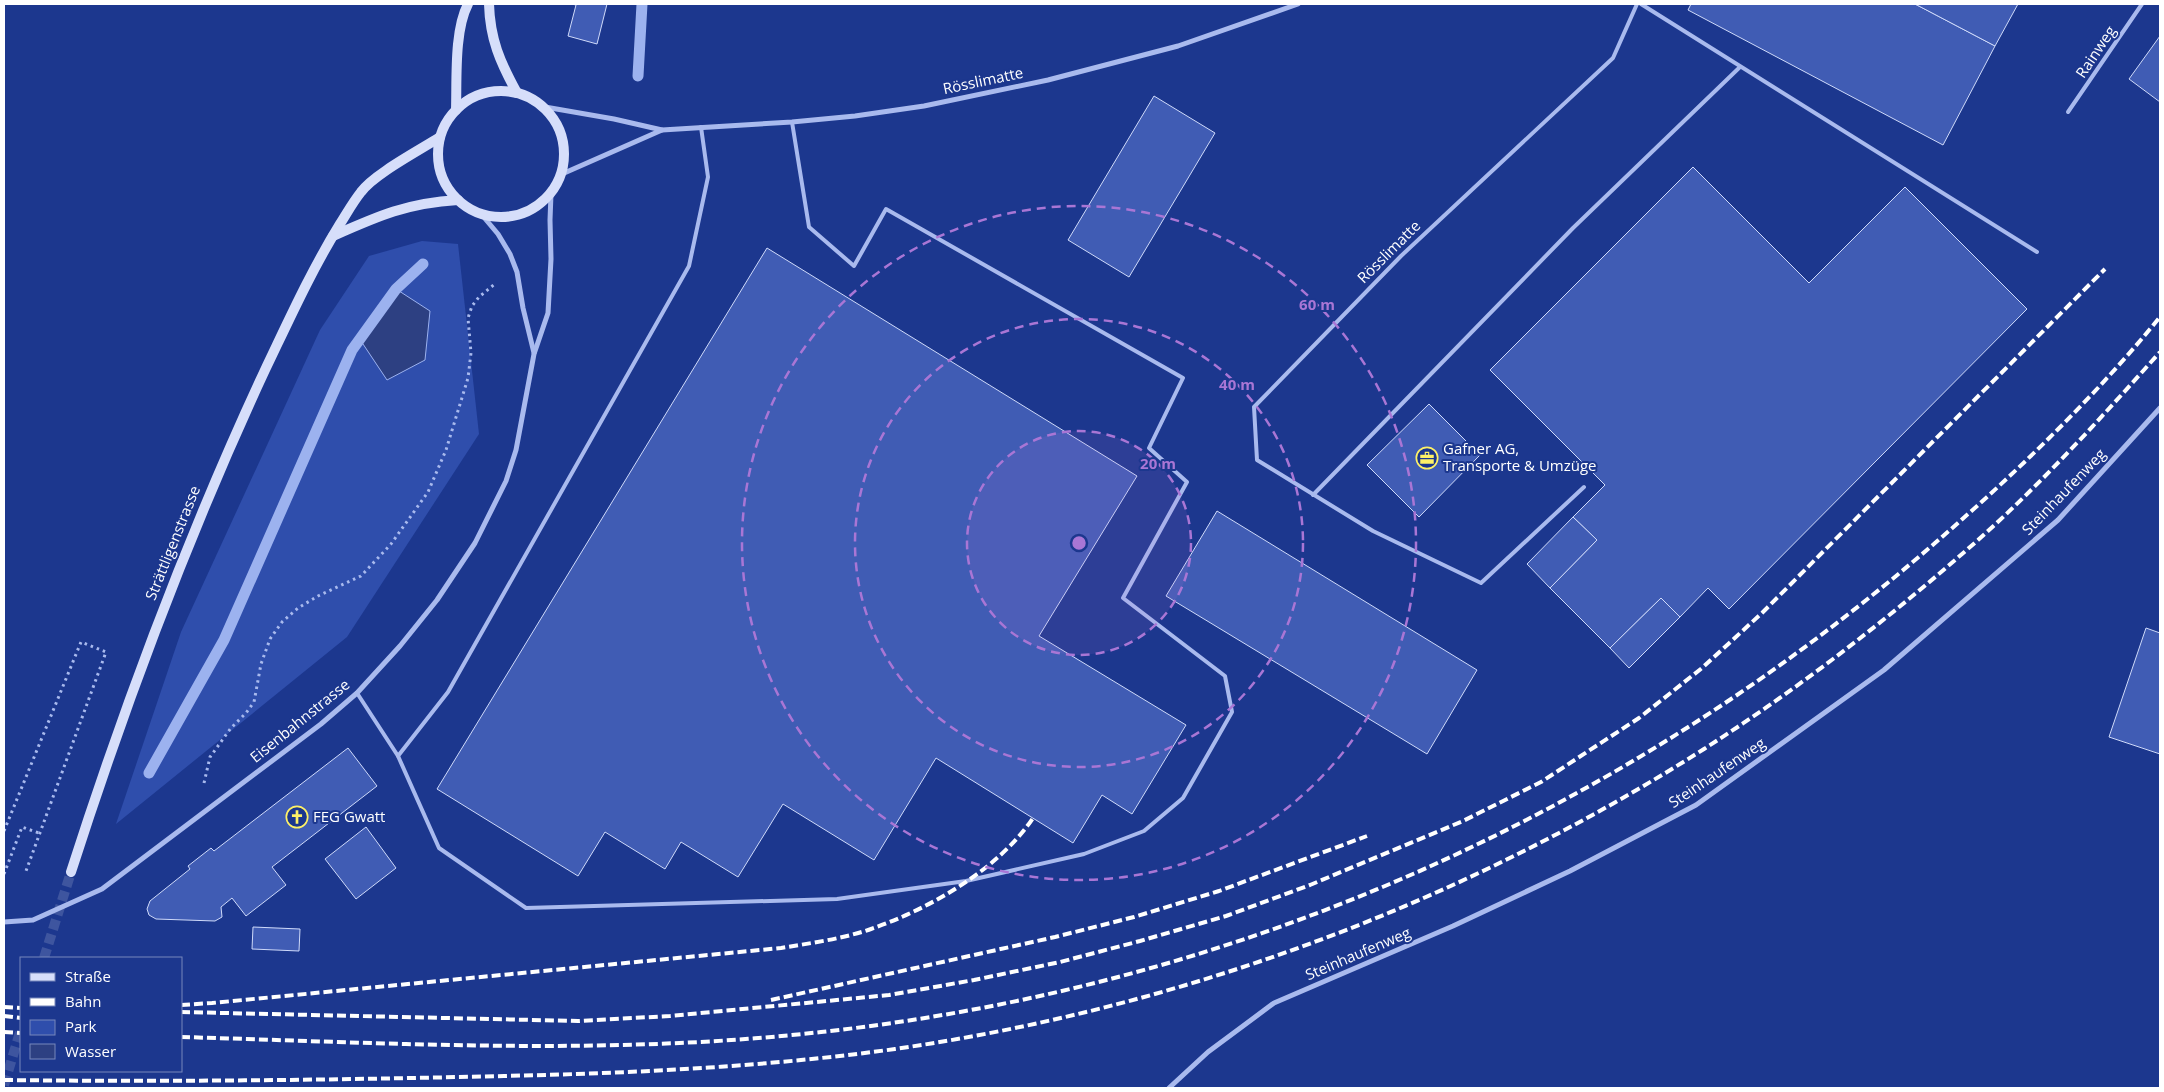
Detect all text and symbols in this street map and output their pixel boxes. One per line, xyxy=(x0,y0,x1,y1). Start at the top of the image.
street label: Rainweg xyxy=(2070,21,2120,81)
street label: Rösslimatte xyxy=(941,62,1025,98)
street label: Rösslimatte xyxy=(1352,215,1424,287)
text: 60 m xyxy=(1299,294,1335,314)
text: 40 m xyxy=(1219,374,1255,394)
place label: Gafner AG, Transporte & Umzüge xyxy=(1443,438,1597,475)
street label: Steinhaufenweg xyxy=(2017,444,2110,539)
office icon: Gafner AG, Transporte & Umzüge xyxy=(1415,446,1439,470)
text: 20 m xyxy=(1140,453,1176,473)
street label: Strättligenstrasse xyxy=(140,482,204,603)
centre of rings xyxy=(1070,534,1088,552)
street label: Eisenbahnstrasse xyxy=(245,674,353,767)
street label: Steinhaufenweg xyxy=(1664,732,1769,812)
church icon: FEG Gwatt xyxy=(285,805,309,829)
place label: FEG Gwatt xyxy=(313,806,385,826)
street label: Steinhaufenweg xyxy=(1302,922,1413,984)
legend xyxy=(20,957,182,1072)
text: Straße xyxy=(65,966,111,986)
text: Bahn xyxy=(65,991,101,1011)
text: Park xyxy=(65,1016,96,1036)
text: Wasser xyxy=(65,1041,116,1061)

